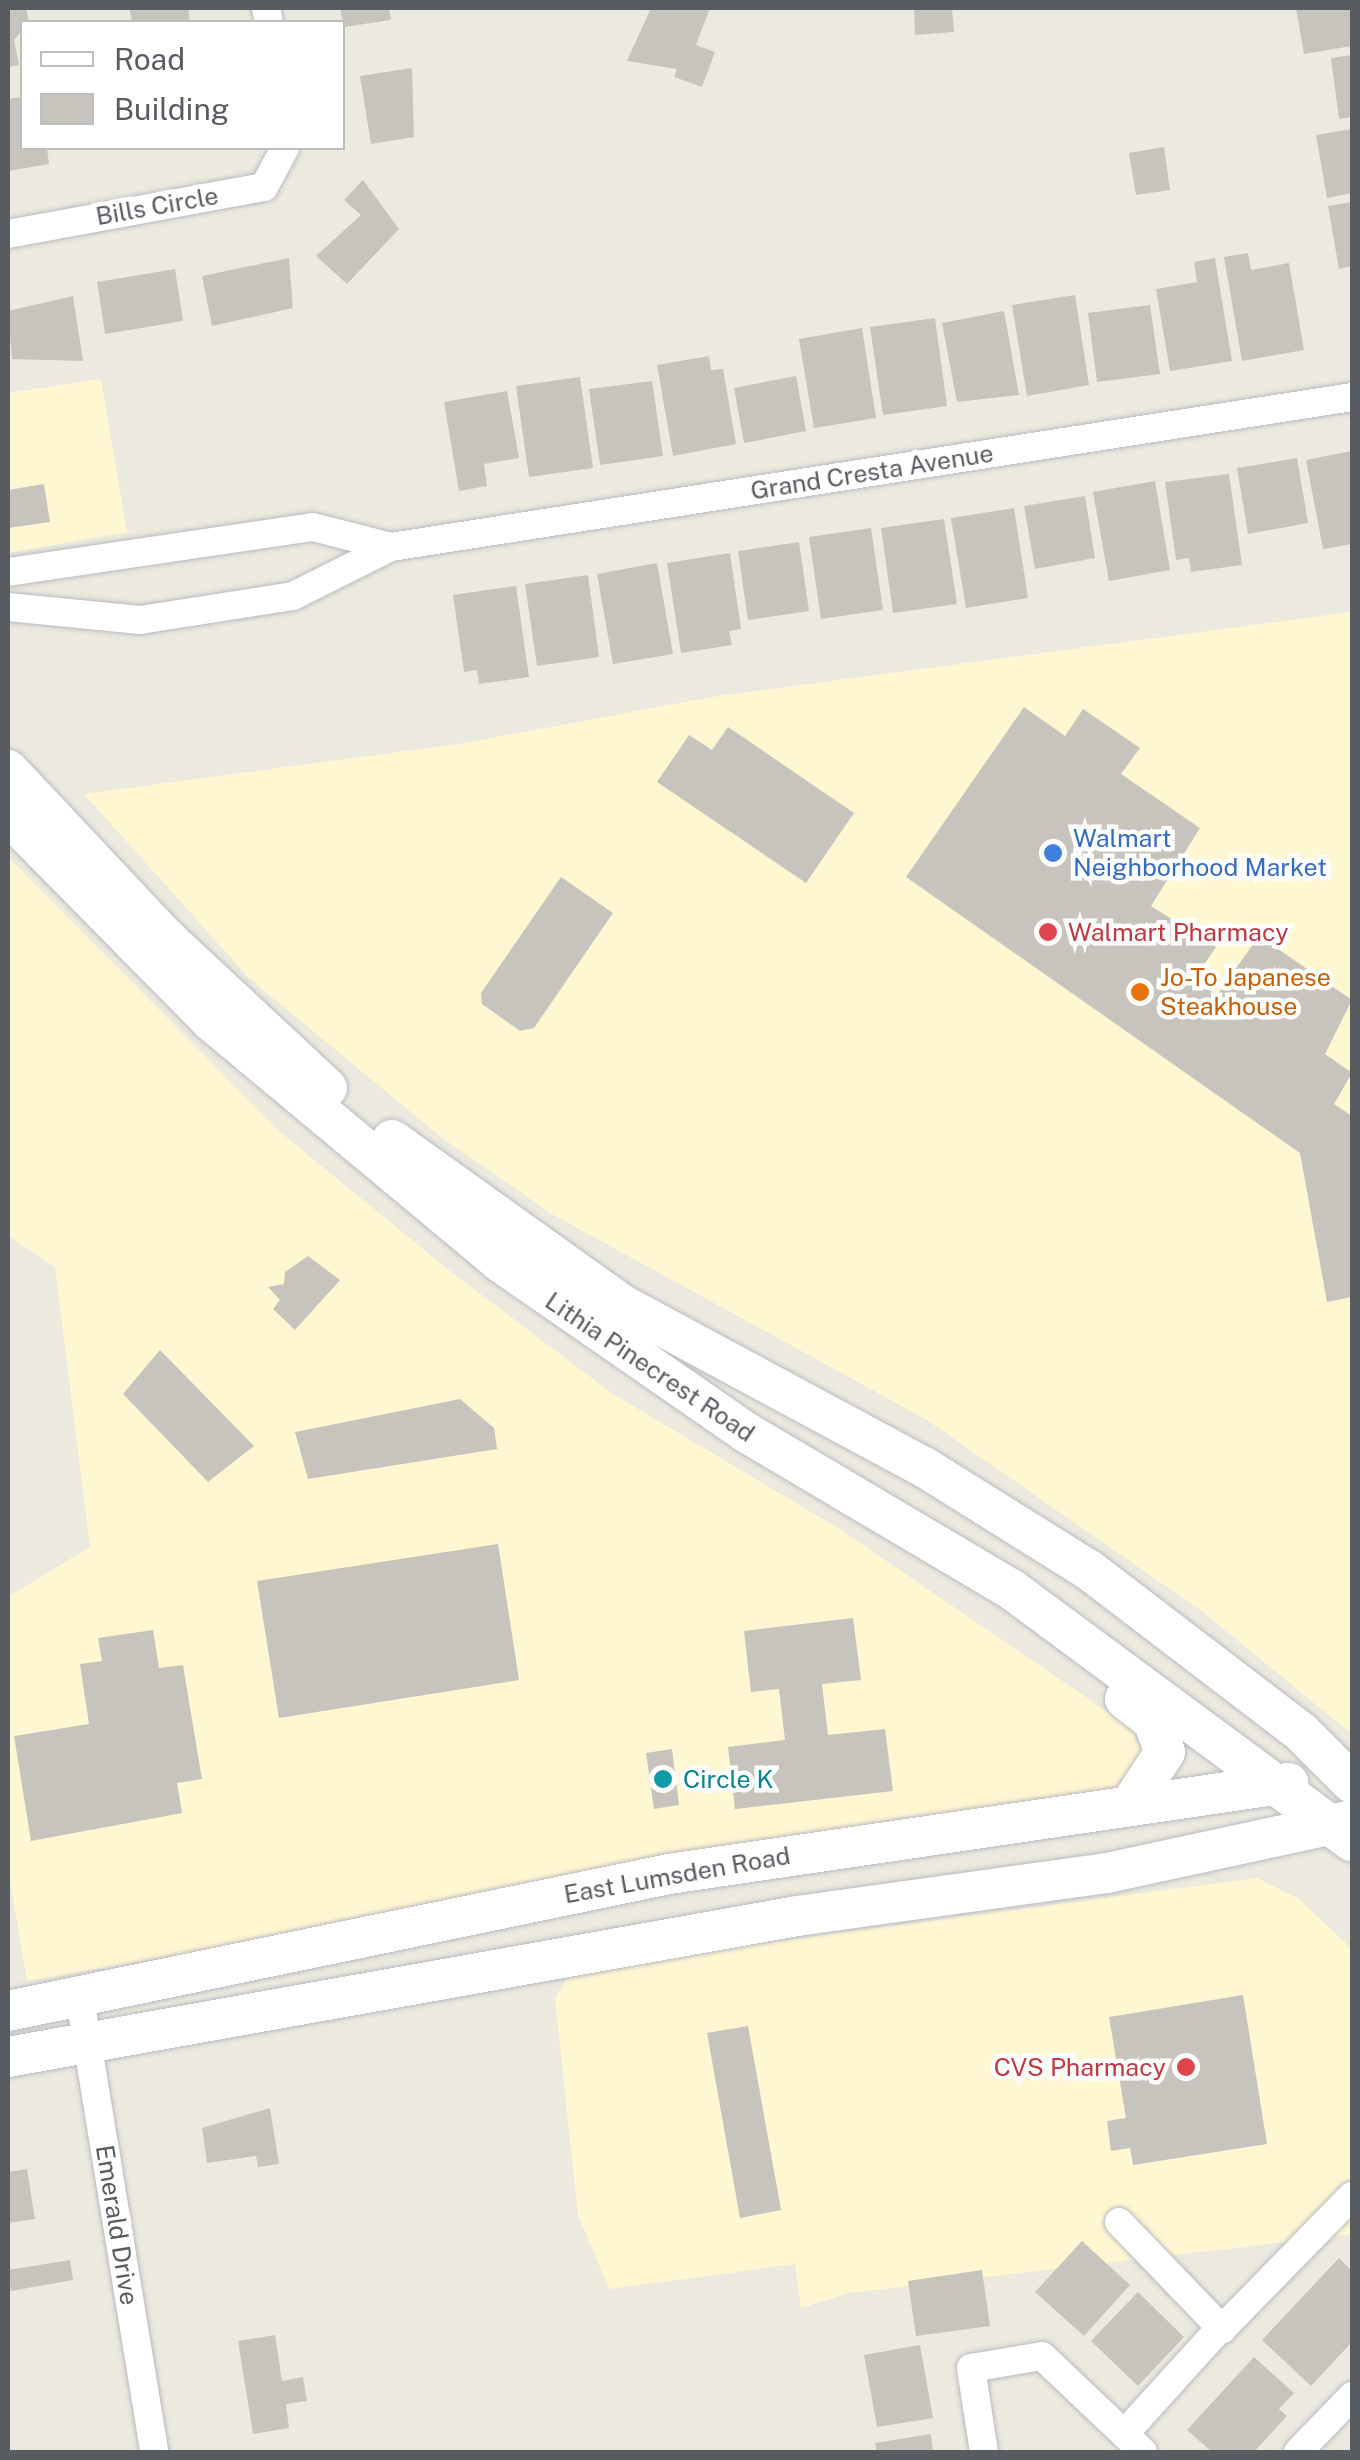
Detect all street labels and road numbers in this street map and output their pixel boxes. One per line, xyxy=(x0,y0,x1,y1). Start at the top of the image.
street label: Bills Circle xyxy=(93,180,221,232)
street label: Grand Cresta Avenue xyxy=(748,438,996,506)
street label: Lithia Pinecrest Road xyxy=(540,1286,760,1448)
street label: East Lumsden Road xyxy=(561,1840,793,1910)
street label: Emerald Drive xyxy=(90,2143,144,2307)

